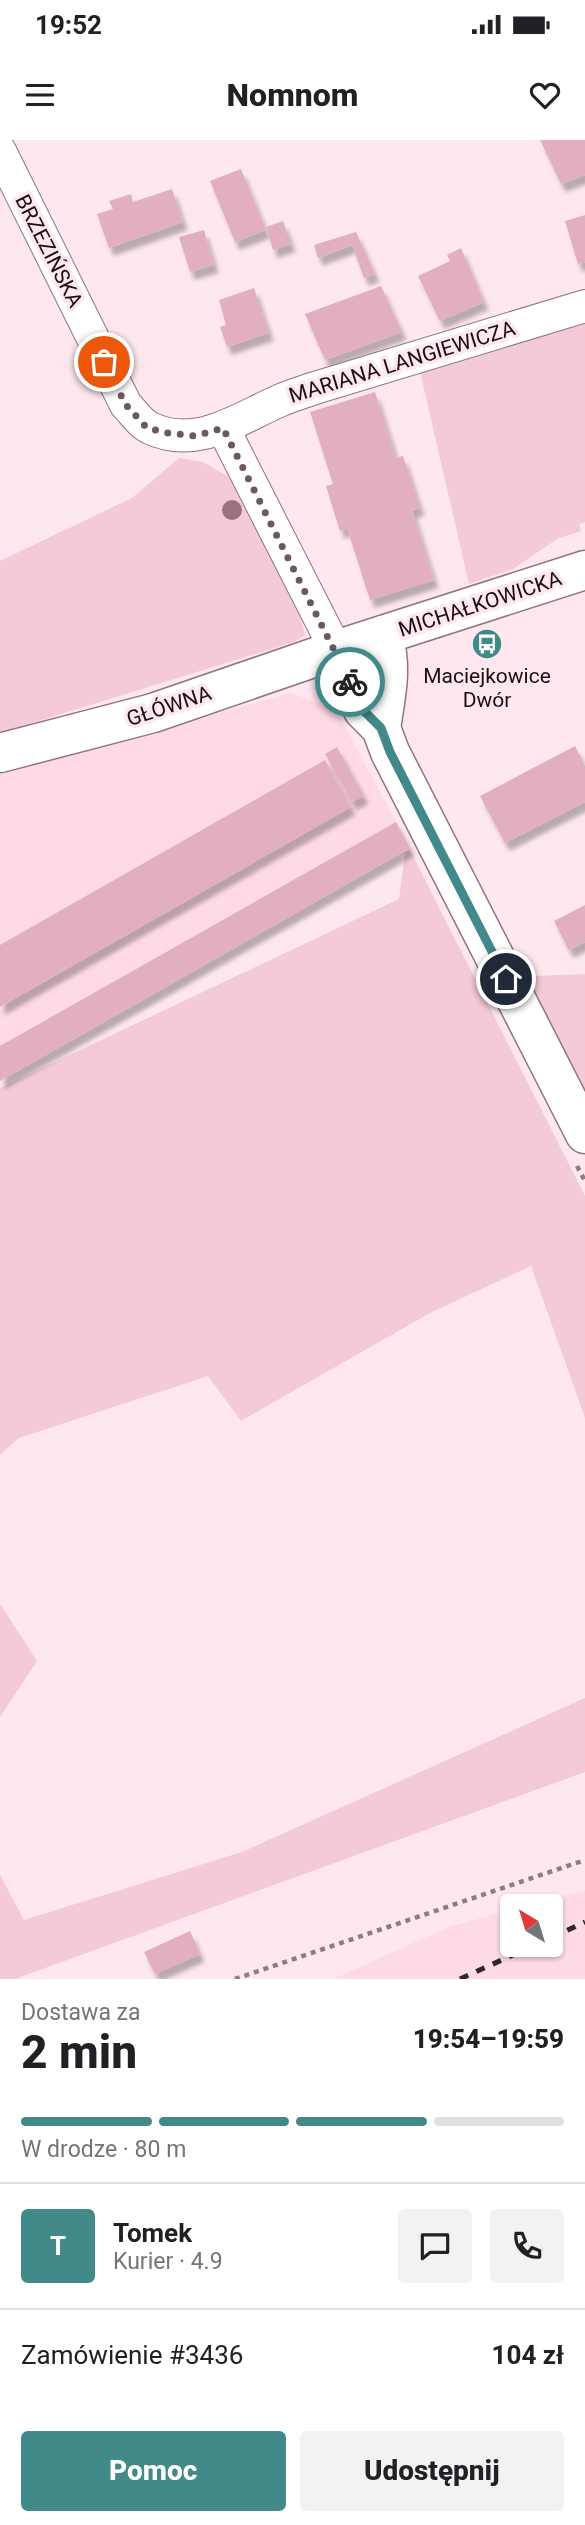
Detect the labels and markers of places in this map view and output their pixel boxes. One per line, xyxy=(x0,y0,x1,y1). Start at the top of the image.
pin xyxy=(74,332,134,392)
bus stop icon: Maciejkowice Dwór xyxy=(470,627,504,661)
place label: Maciejkowice Dwór xyxy=(423,664,551,712)
pin xyxy=(476,949,536,1009)

